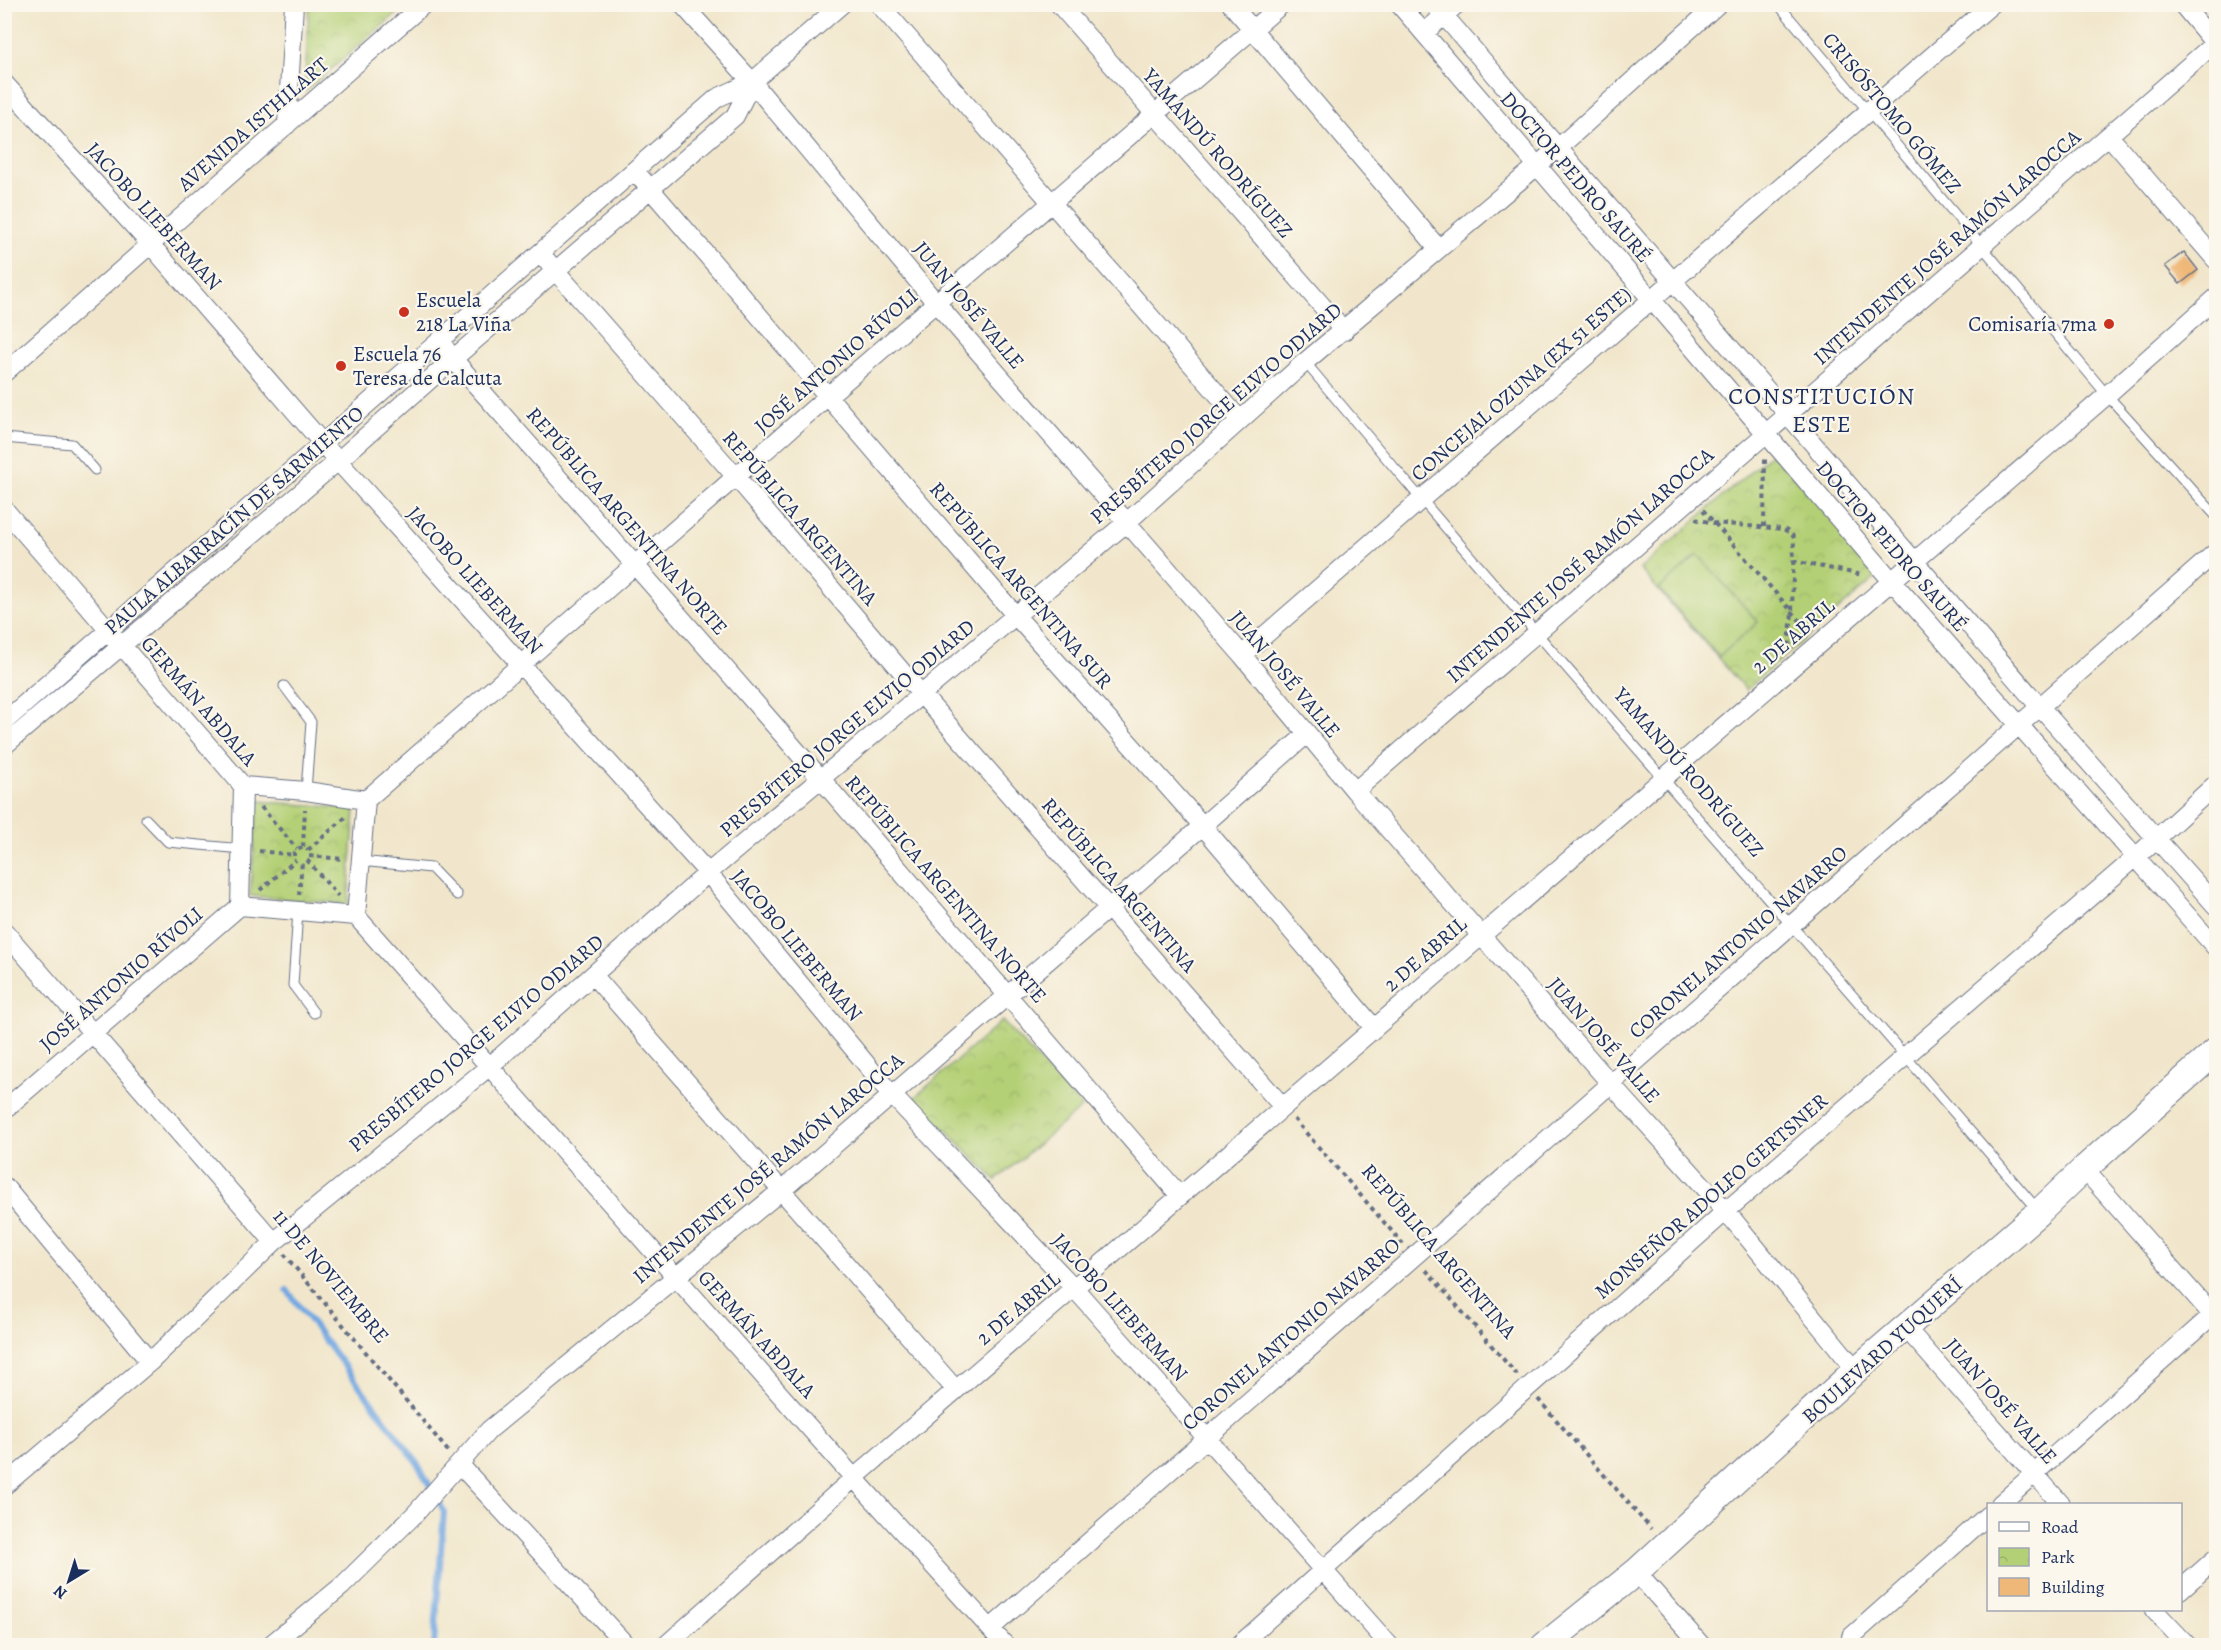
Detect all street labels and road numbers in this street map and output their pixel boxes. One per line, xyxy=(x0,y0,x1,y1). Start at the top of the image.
street label: CRISÓSTOMO GÓMEZ xyxy=(1816,26,1968,200)
street label: AVENIDA ISTHILART xyxy=(171,50,335,198)
street label: YAMANDÚ RODRÍGUEZ xyxy=(1136,62,1299,244)
street label: DOCTOR PEDRO SAURÉ xyxy=(1494,86,1658,268)
street label: INTENDENTE JOSÉ RAMÓN LAROCCA xyxy=(1807,123,2087,371)
street label: JACOBO LIEBERMAN xyxy=(80,136,228,296)
street label: JUAN JOSÉ VALLE xyxy=(907,235,1031,375)
street label: CONCEJAL OZUNA (EX 51 ESTE) xyxy=(1405,280,1637,488)
street label: JOSÉ ANTONIO RÍVOLI xyxy=(748,282,924,440)
street label: PRESBÍTERO JORGE ELVIO ODIARD xyxy=(1084,296,1348,530)
street label: PAULA ALBARRACÍN DE SARMIENTO xyxy=(98,399,370,641)
street label: REPÚBLICA ARGENTINA NORTE xyxy=(520,401,734,641)
street label: REPÚBLICA ARGENTINA xyxy=(716,425,884,612)
street label: INTENDENTE JOSÉ RAMÓN LAROCCA xyxy=(1440,441,1720,689)
street label: DOCTOR PEDRO SAURÉ xyxy=(1810,455,1974,637)
street label: REPÚBLICA ARGENTINA SUR xyxy=(923,476,1119,695)
street label: JACOBO LIEBERMAN xyxy=(401,500,549,660)
street label: 2 DE ABRIL xyxy=(1746,592,1841,680)
street label: JUAN JOSÉ VALLE xyxy=(1223,604,1347,744)
street label: PRESBÍTERO JORGE ELVIO ODIARD xyxy=(713,613,981,843)
street label: GERMÁN ABDALA xyxy=(135,630,264,772)
street label: YAMANDÚ RODRÍGUEZ xyxy=(1607,681,1770,863)
street label: REPÚBLICA ARGENTINA NORTE xyxy=(839,769,1053,1009)
street label: REPÚBLICA ARGENTINA xyxy=(1035,792,1203,979)
street label: CORONEL ANTONIO NAVARRO xyxy=(1623,839,1853,1045)
street label: JACOBO LIEBERMAN xyxy=(725,863,869,1027)
street label: JOSÉ ANTONIO RÍVOLI xyxy=(33,900,209,1058)
street label: 2 DE ABRIL xyxy=(1378,910,1473,998)
street label: PRESBÍTERO JORGE ELVIO ODIARD xyxy=(342,928,610,1158)
street label: JUAN JOSÉ VALLE xyxy=(1541,971,1667,1109)
street label: INTENDENTE JOSÉ RAMÓN LAROCCA xyxy=(627,1046,910,1290)
street label: MONSEÑOR ADOLFO GERTSNER xyxy=(1588,1087,1834,1305)
street label: REPÚBLICA ARGENTINA xyxy=(1355,1158,1523,1345)
street label: 11 DE NOVIEMBRE xyxy=(267,1203,395,1349)
street label: JACOBO LIEBERMAN xyxy=(1046,1227,1194,1387)
street label: CORONEL ANTONIO NAVARRO xyxy=(1176,1231,1406,1437)
street label: GERMÁN ABDALA xyxy=(692,1264,823,1405)
street label: 2 DE ABRIL xyxy=(970,1264,1066,1351)
street label: BOULEVARD YUQUERÍ xyxy=(1796,1270,1968,1430)
street label: JUAN JOSÉ VALLE xyxy=(1938,1332,2064,1470)

